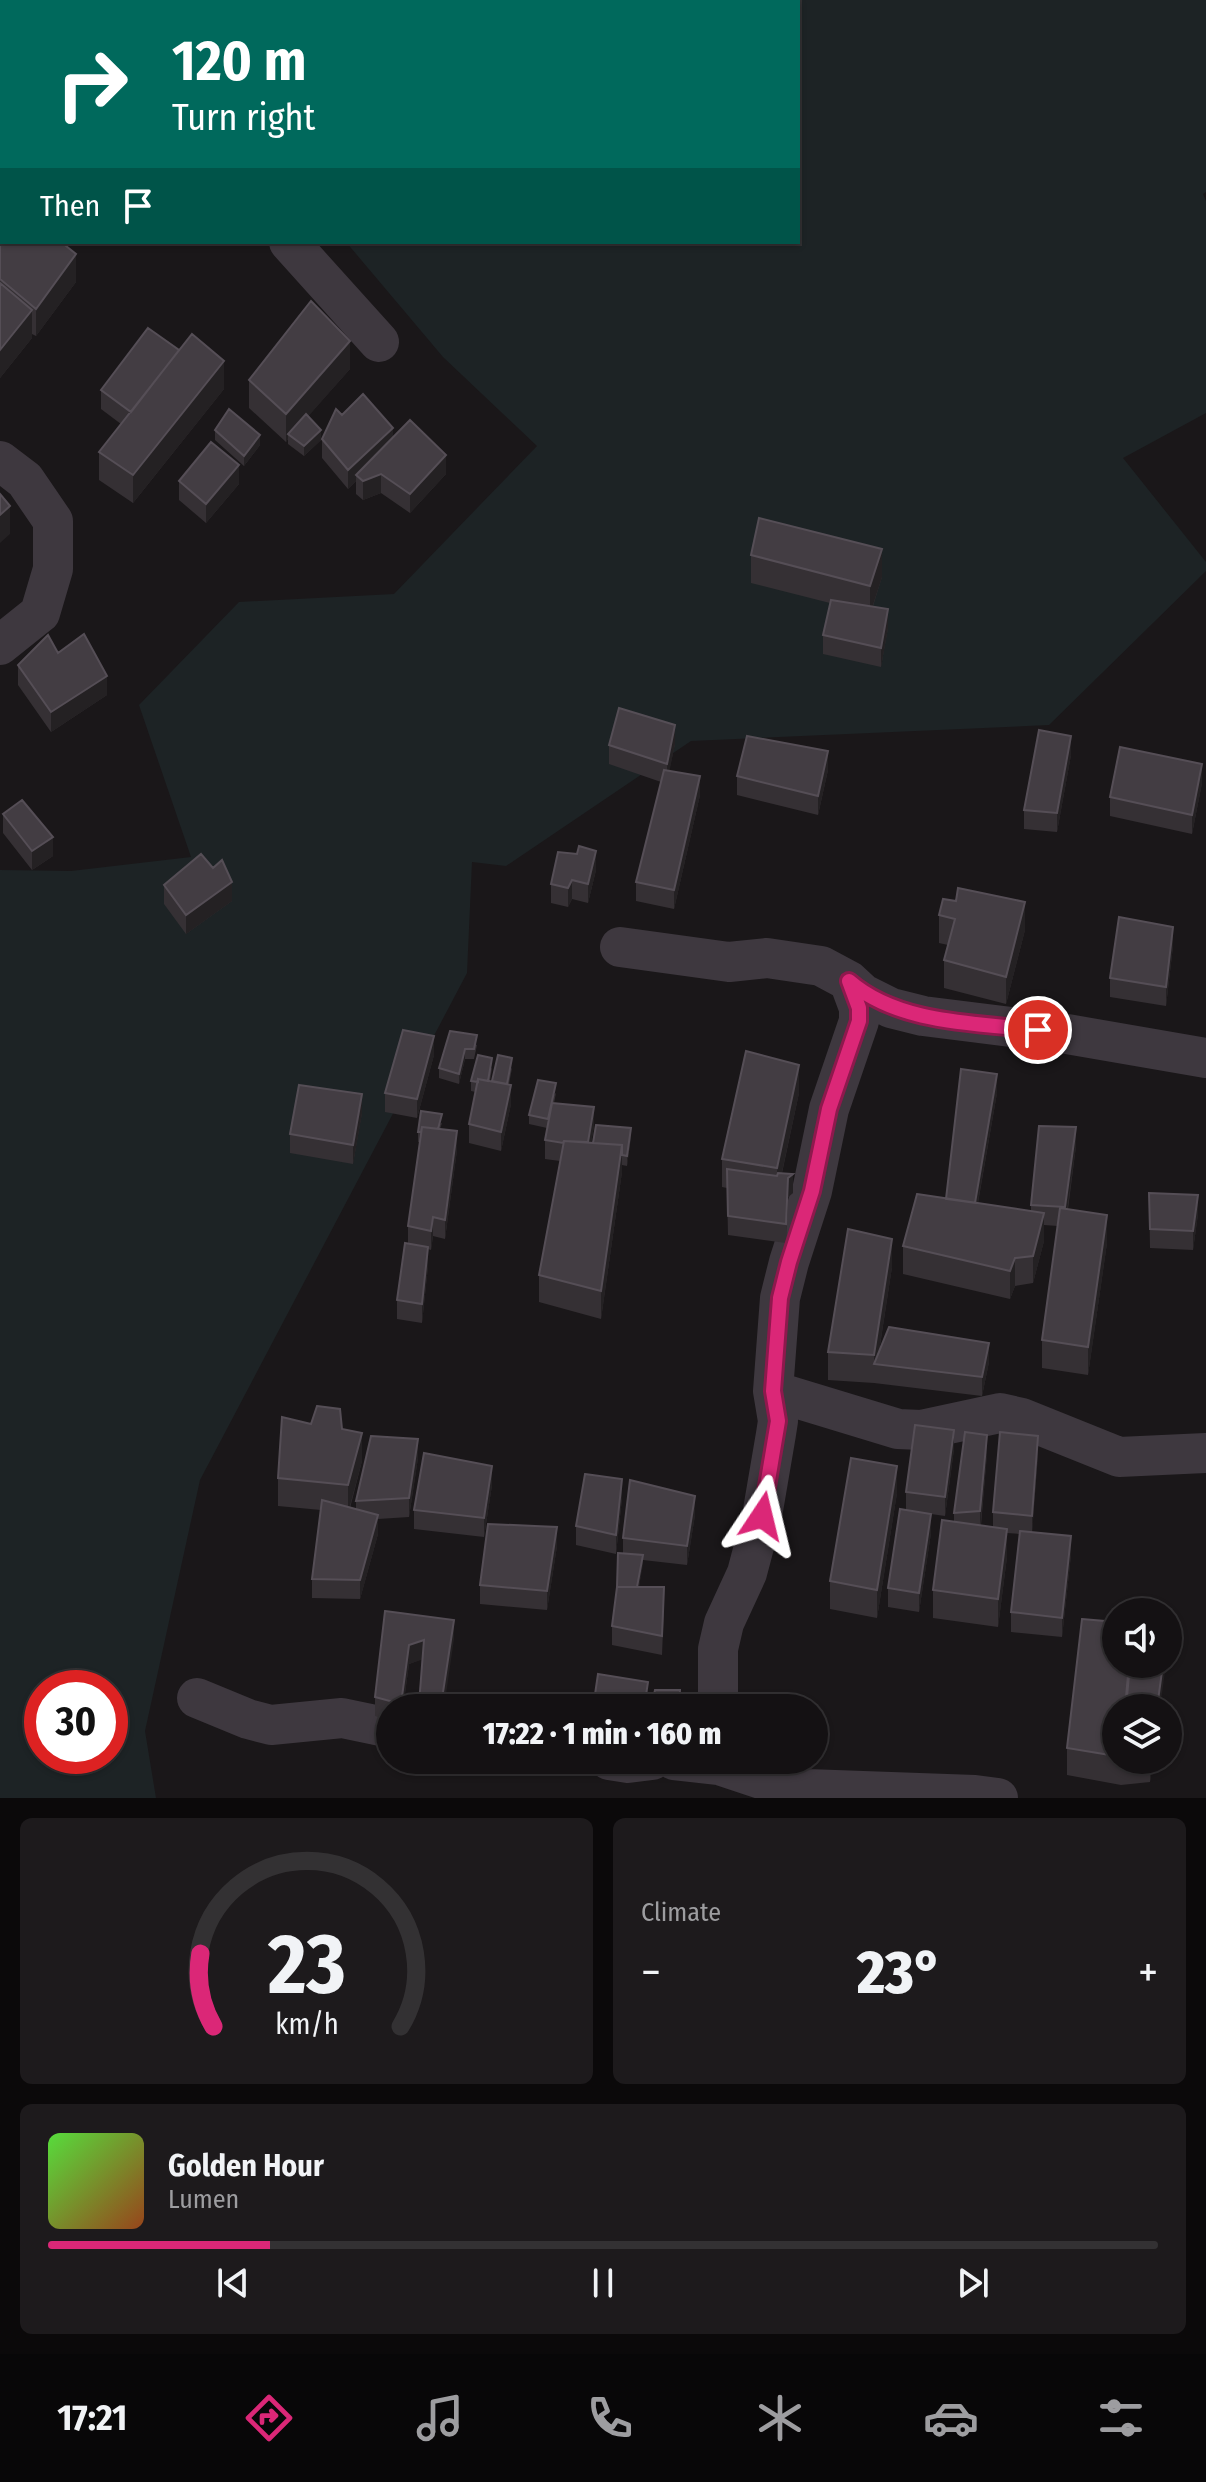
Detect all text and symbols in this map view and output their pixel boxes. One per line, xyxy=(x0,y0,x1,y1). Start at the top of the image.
text: 120 m xyxy=(172,28,307,95)
icon: right xyxy=(40,32,144,136)
text: Turn right xyxy=(172,96,315,140)
icon: arrive xyxy=(116,184,160,228)
text: Then xyxy=(40,188,100,224)
pin xyxy=(1004,996,1072,1064)
icon: arrive xyxy=(1016,1008,1060,1052)
position arrow xyxy=(720,1474,804,1558)
map controls xyxy=(1102,1598,1182,1774)
button: sound xyxy=(1102,1598,1182,1678)
speed limit sign: 30 xyxy=(24,1670,128,1774)
button: layers xyxy=(1102,1694,1182,1774)
text: 17:22 · 1 min · 160 m xyxy=(483,1716,721,1752)
text: Climate xyxy=(641,1897,721,1928)
text: 23 xyxy=(267,1915,345,2015)
text: 23° xyxy=(857,1937,942,2009)
text: − xyxy=(641,1946,661,1999)
text: + xyxy=(1138,1946,1158,1999)
text: km/h xyxy=(275,2007,338,2042)
text: Golden Hour xyxy=(168,2148,324,2184)
text: Lumen xyxy=(168,2184,239,2215)
icon: previous xyxy=(211,2261,255,2305)
icon: pause xyxy=(581,2261,625,2305)
icon: next xyxy=(951,2261,995,2305)
icon: directions xyxy=(241,2390,297,2446)
icon: music xyxy=(412,2390,468,2446)
icon: phone xyxy=(582,2390,638,2446)
icon: climate xyxy=(752,2390,808,2446)
icon: car xyxy=(923,2390,979,2446)
icon: filters xyxy=(1093,2390,1149,2446)
text: 17:21 xyxy=(57,2396,127,2440)

